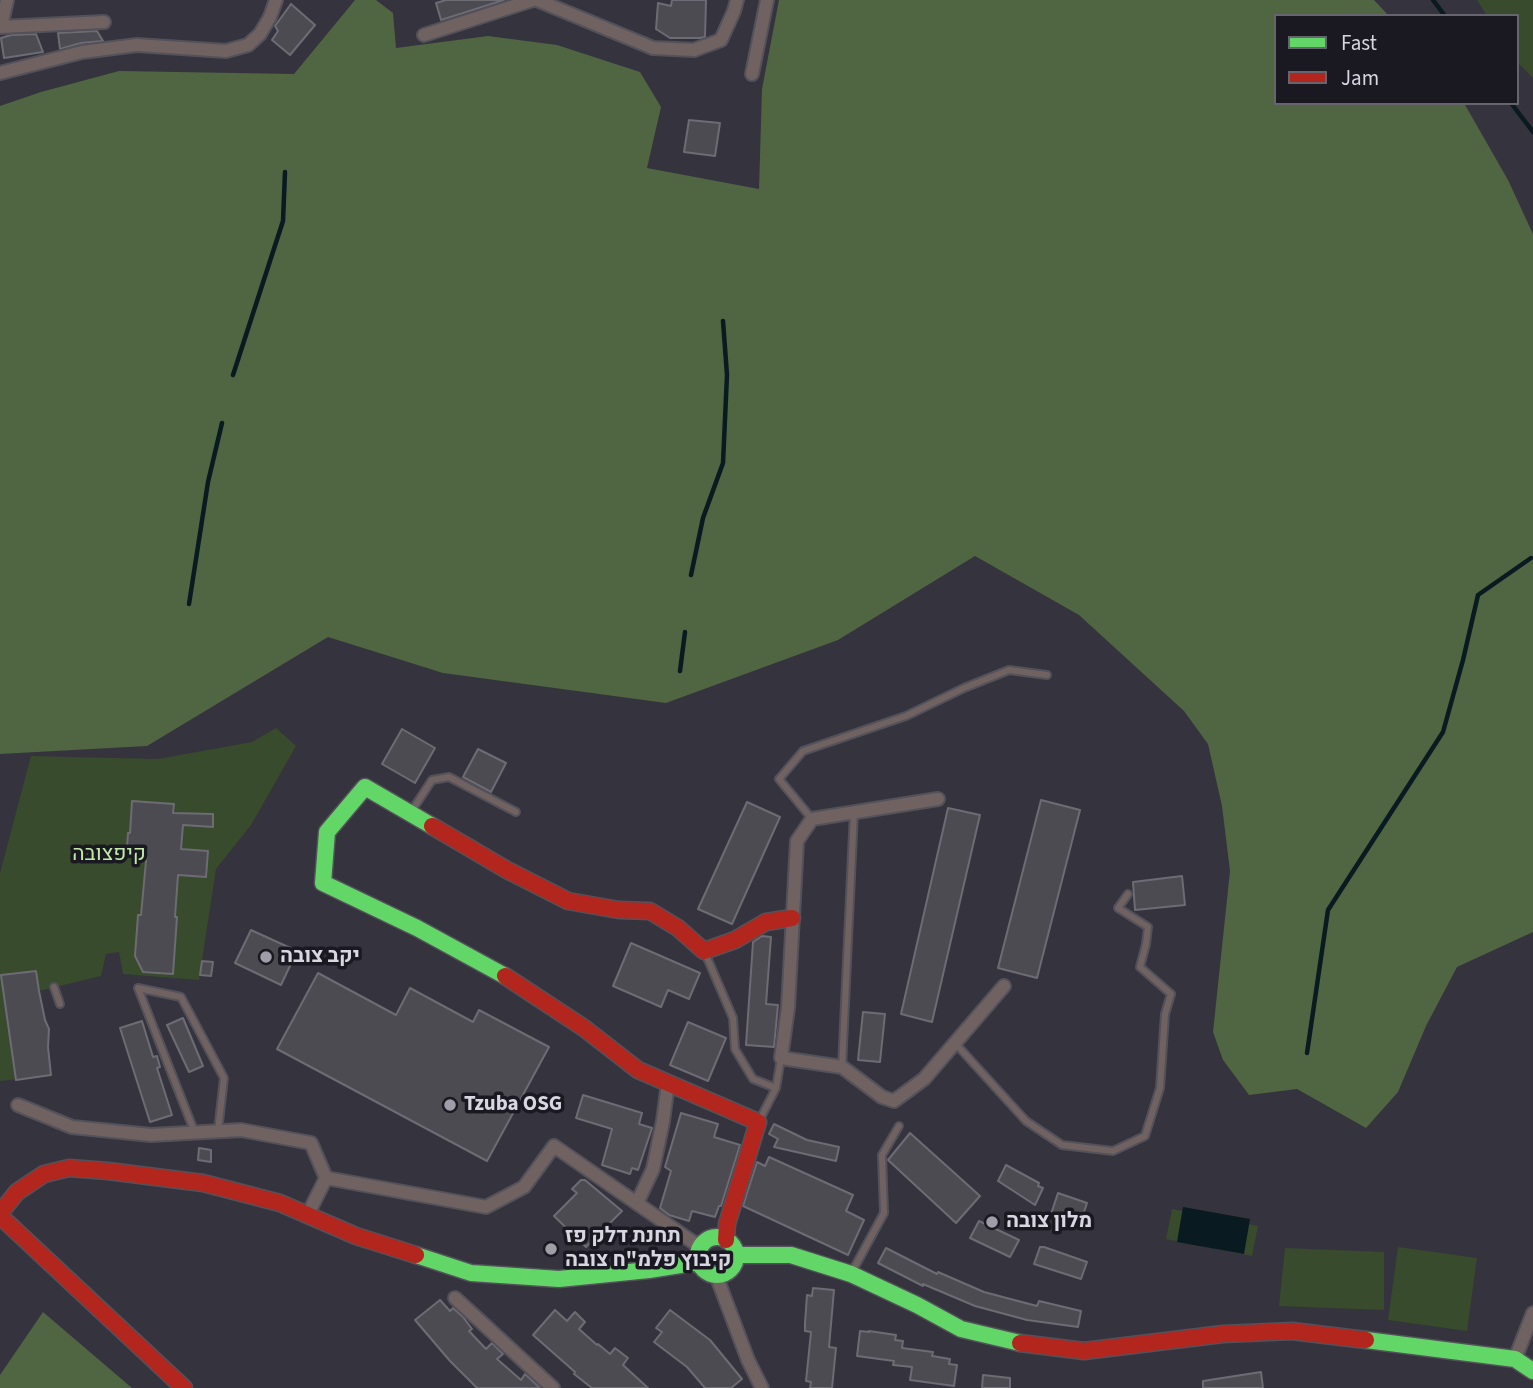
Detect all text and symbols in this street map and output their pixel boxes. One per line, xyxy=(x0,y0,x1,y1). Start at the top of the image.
legend xyxy=(1274,14,1519,105)
text: Fast xyxy=(1341,28,1377,58)
text: Jam xyxy=(1341,63,1379,93)
park label: קיפצובה xyxy=(72,842,146,868)
place label: יקב צובה xyxy=(280,944,360,970)
marker: יקב צובה xyxy=(258,949,274,965)
place label: Tzuba OSG xyxy=(464,1092,562,1118)
marker: Tzuba OSG xyxy=(442,1097,458,1113)
place label: מלון צובה xyxy=(1006,1209,1092,1235)
marker: מלון צובה xyxy=(984,1214,1000,1230)
place label: תחנת דלק פז קיבוץ פלמ"ח צובה xyxy=(565,1224,731,1274)
marker: תחנת דלק פז קיבוץ פלמ"ח צובה xyxy=(543,1241,559,1257)

